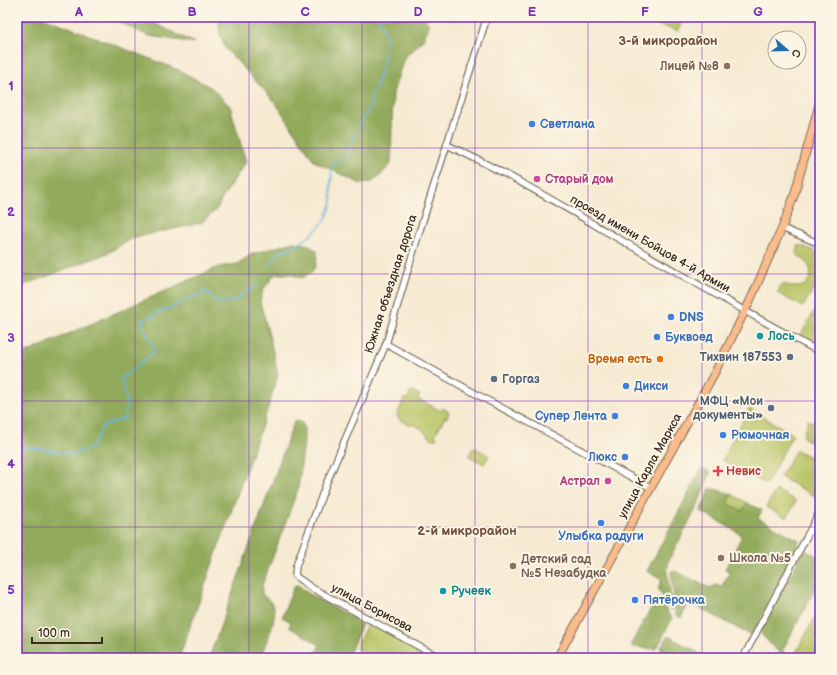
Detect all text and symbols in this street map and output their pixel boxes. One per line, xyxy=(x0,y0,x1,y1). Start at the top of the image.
text: A xyxy=(74,4,83,20)
text: B xyxy=(187,4,197,20)
text: C xyxy=(300,4,310,20)
text: D xyxy=(413,4,423,20)
text: E xyxy=(528,4,537,20)
text: F xyxy=(641,4,649,20)
text: G xyxy=(753,4,763,20)
north arrow xyxy=(767,30,807,70)
district label: 3-й микрорайон xyxy=(618,33,718,49)
text: С xyxy=(788,47,803,59)
place label: Лицей №8 xyxy=(659,59,719,74)
marker: Лицей №8 xyxy=(722,61,732,71)
text: 1 xyxy=(8,78,14,94)
place label: Светлана xyxy=(540,117,596,132)
marker: Светлана xyxy=(527,119,537,129)
place label: Старый дом xyxy=(545,172,614,187)
marker: Старый дом xyxy=(532,174,542,184)
street label: проезд имени Бойцов 4-й Армии xyxy=(567,192,733,296)
text: 2 xyxy=(7,204,15,220)
street label: Южная объездная дорога xyxy=(361,213,421,355)
place label: DNS xyxy=(679,310,704,325)
marker: DNS xyxy=(666,312,676,322)
place label: Лось xyxy=(767,329,795,344)
text: 3 xyxy=(7,330,15,346)
place label: Буквоед xyxy=(665,330,714,345)
marker: Лось xyxy=(755,331,765,341)
marker: Буквоед xyxy=(652,332,662,342)
place label: Тихвин 187553 xyxy=(699,350,782,365)
place label: Время есть xyxy=(588,352,653,367)
marker: Тихвин 187553 xyxy=(785,352,795,362)
marker: Время есть xyxy=(655,354,665,364)
place label: Горгаз xyxy=(502,372,540,387)
marker: Горгаз xyxy=(489,374,499,384)
place label: Дикси xyxy=(634,379,669,394)
marker: Дикси xyxy=(621,381,631,391)
place label: МФЦ «Мои документы» xyxy=(692,394,763,423)
marker: МФЦ «Мои документы» xyxy=(766,403,776,413)
place label: Супер Лента xyxy=(535,409,608,424)
marker: Супер Лента xyxy=(610,411,620,421)
street label: улица Карла Маркса xyxy=(615,411,685,521)
place label: Рюмочная xyxy=(731,428,790,443)
marker: Рюмочная xyxy=(718,430,728,440)
place label: Люкс xyxy=(587,450,617,465)
marker: Люкс xyxy=(620,452,630,462)
text: 4 xyxy=(7,456,15,472)
place label: Невис xyxy=(726,464,761,479)
marker: Невис xyxy=(713,466,723,476)
place label: Астрал xyxy=(559,474,600,489)
marker: Астрал xyxy=(603,476,613,486)
marker: Улыбка радуги xyxy=(596,518,606,528)
district label: 2-й микрорайон xyxy=(417,523,517,539)
place label: Улыбка радуги xyxy=(558,529,644,544)
place label: Школа №5 xyxy=(729,551,791,566)
place label: Детский сад №5 Незабудка xyxy=(521,552,607,581)
marker: Школа №5 xyxy=(716,553,726,563)
marker: Детский сад №5 Незабудка xyxy=(508,561,518,571)
street label: улица Борисова xyxy=(329,580,415,636)
text: 5 xyxy=(7,582,15,598)
place label: Ручеек xyxy=(451,584,491,599)
marker: Ручеек xyxy=(438,586,448,596)
place label: Пятёрочка xyxy=(643,593,706,608)
marker: Пятёрочка xyxy=(630,595,640,605)
scale bar xyxy=(32,619,102,645)
text: 100 m xyxy=(38,626,70,641)

